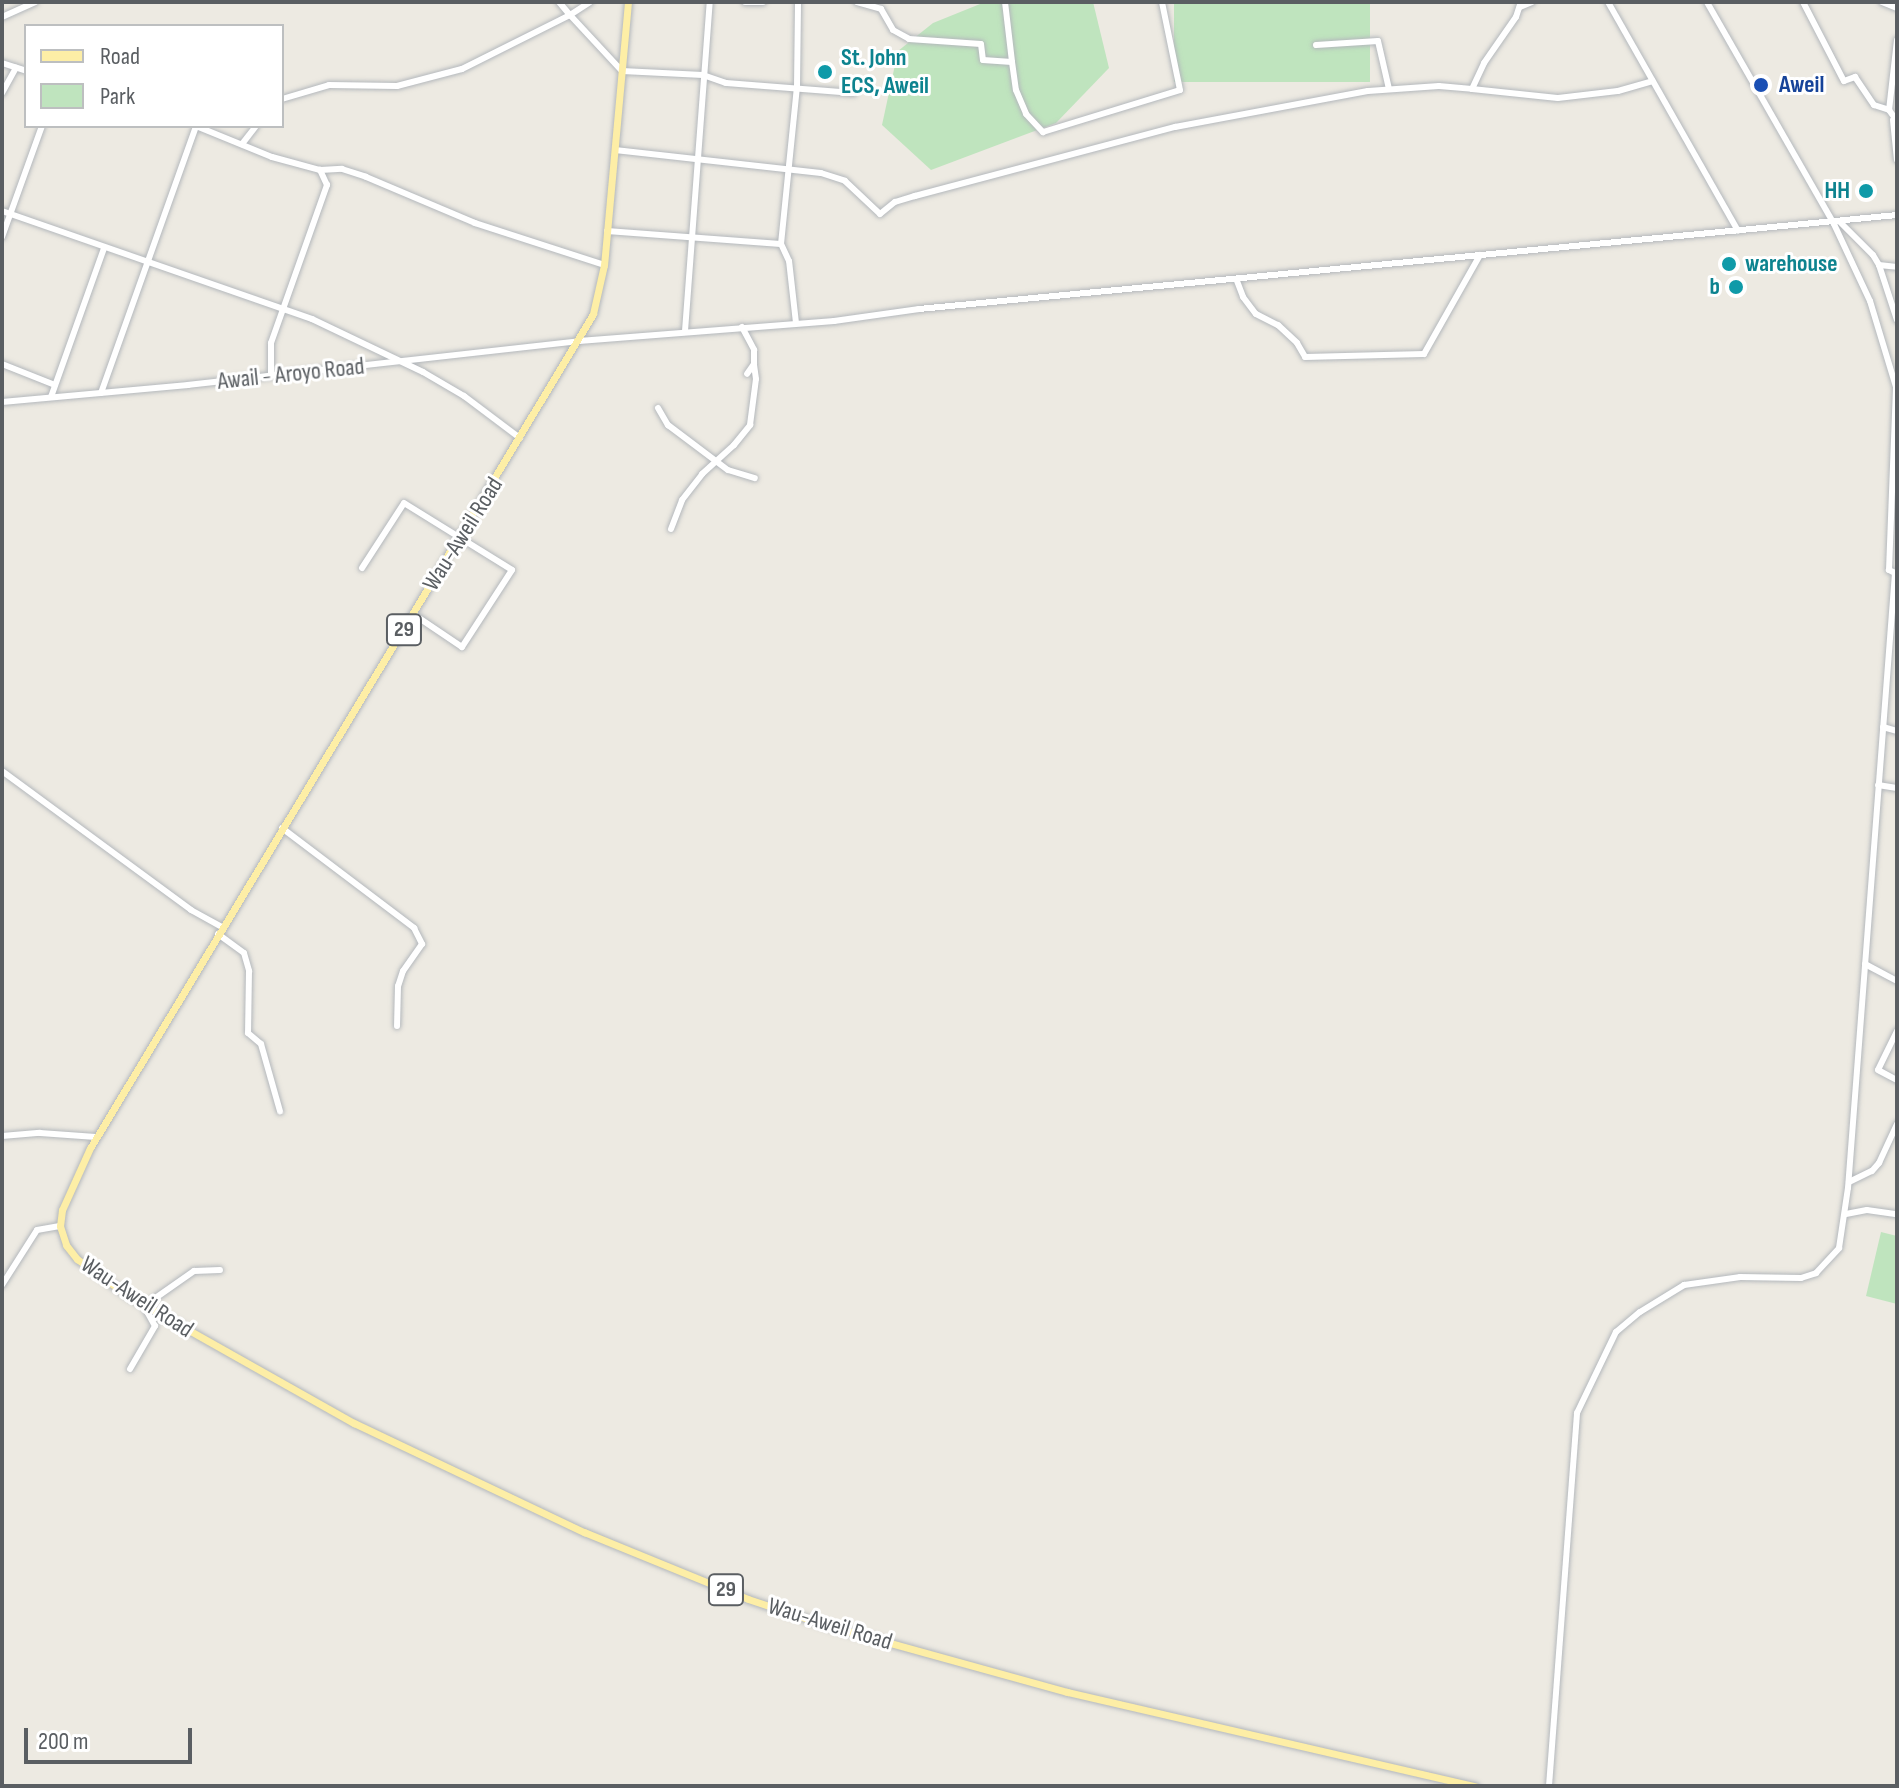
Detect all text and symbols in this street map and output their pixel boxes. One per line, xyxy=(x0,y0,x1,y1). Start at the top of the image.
legend xyxy=(24,24,284,128)
text: Road xyxy=(100,42,140,71)
place label: St. John ECS, Aweil xyxy=(841,44,929,100)
marker: St. John ECS, Aweil xyxy=(816,63,834,81)
place label: Aweil xyxy=(1779,71,1824,99)
marker: Aweil xyxy=(1750,74,1772,96)
text: Park xyxy=(100,82,135,111)
place label: HH xyxy=(1824,177,1850,205)
marker: HH xyxy=(1857,182,1875,200)
place label: warehouse xyxy=(1745,250,1838,278)
marker: warehouse xyxy=(1720,255,1738,273)
place label: b xyxy=(1710,273,1720,301)
marker: b xyxy=(1727,278,1745,296)
street label: Awail - Aroyo Road xyxy=(216,352,366,396)
street label: Wau-Aweil Road xyxy=(417,472,509,596)
road number: 29 xyxy=(384,612,424,648)
street label: Wau-Aweil Road xyxy=(75,1250,199,1344)
road number: 29 xyxy=(706,1572,746,1608)
street label: Wau-Aweil Road xyxy=(764,1591,896,1657)
scale bar xyxy=(28,1712,196,1762)
text: 200 m xyxy=(38,1727,89,1756)

